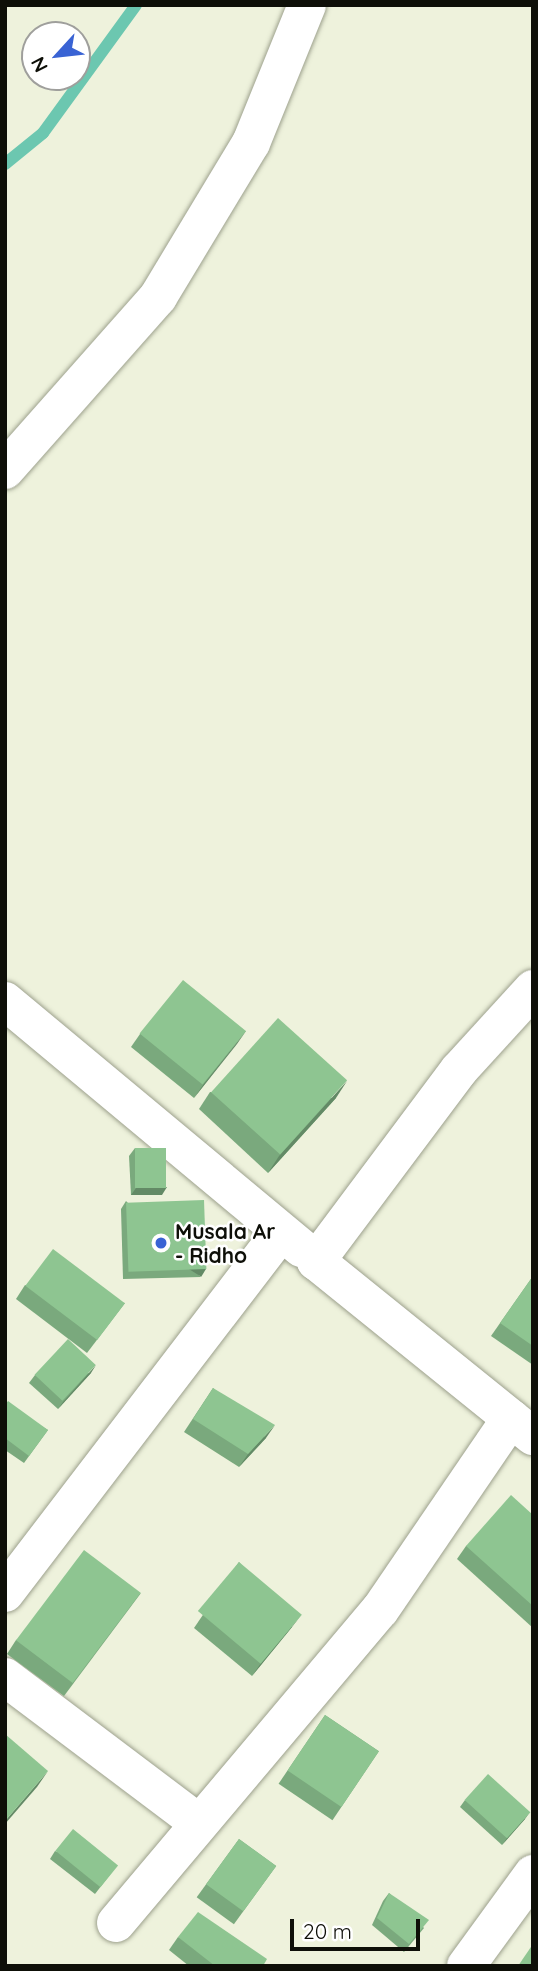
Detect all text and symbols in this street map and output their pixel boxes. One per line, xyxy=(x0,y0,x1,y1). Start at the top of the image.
north arrow xyxy=(21,21,91,91)
text: N xyxy=(25,53,53,76)
place label: Musala Ar - Ridho xyxy=(175,1218,275,1268)
marker: Musala Ar - Ridho xyxy=(153,1235,169,1251)
scale bar xyxy=(293,1904,422,1948)
text: 20 m xyxy=(303,1918,352,1944)

